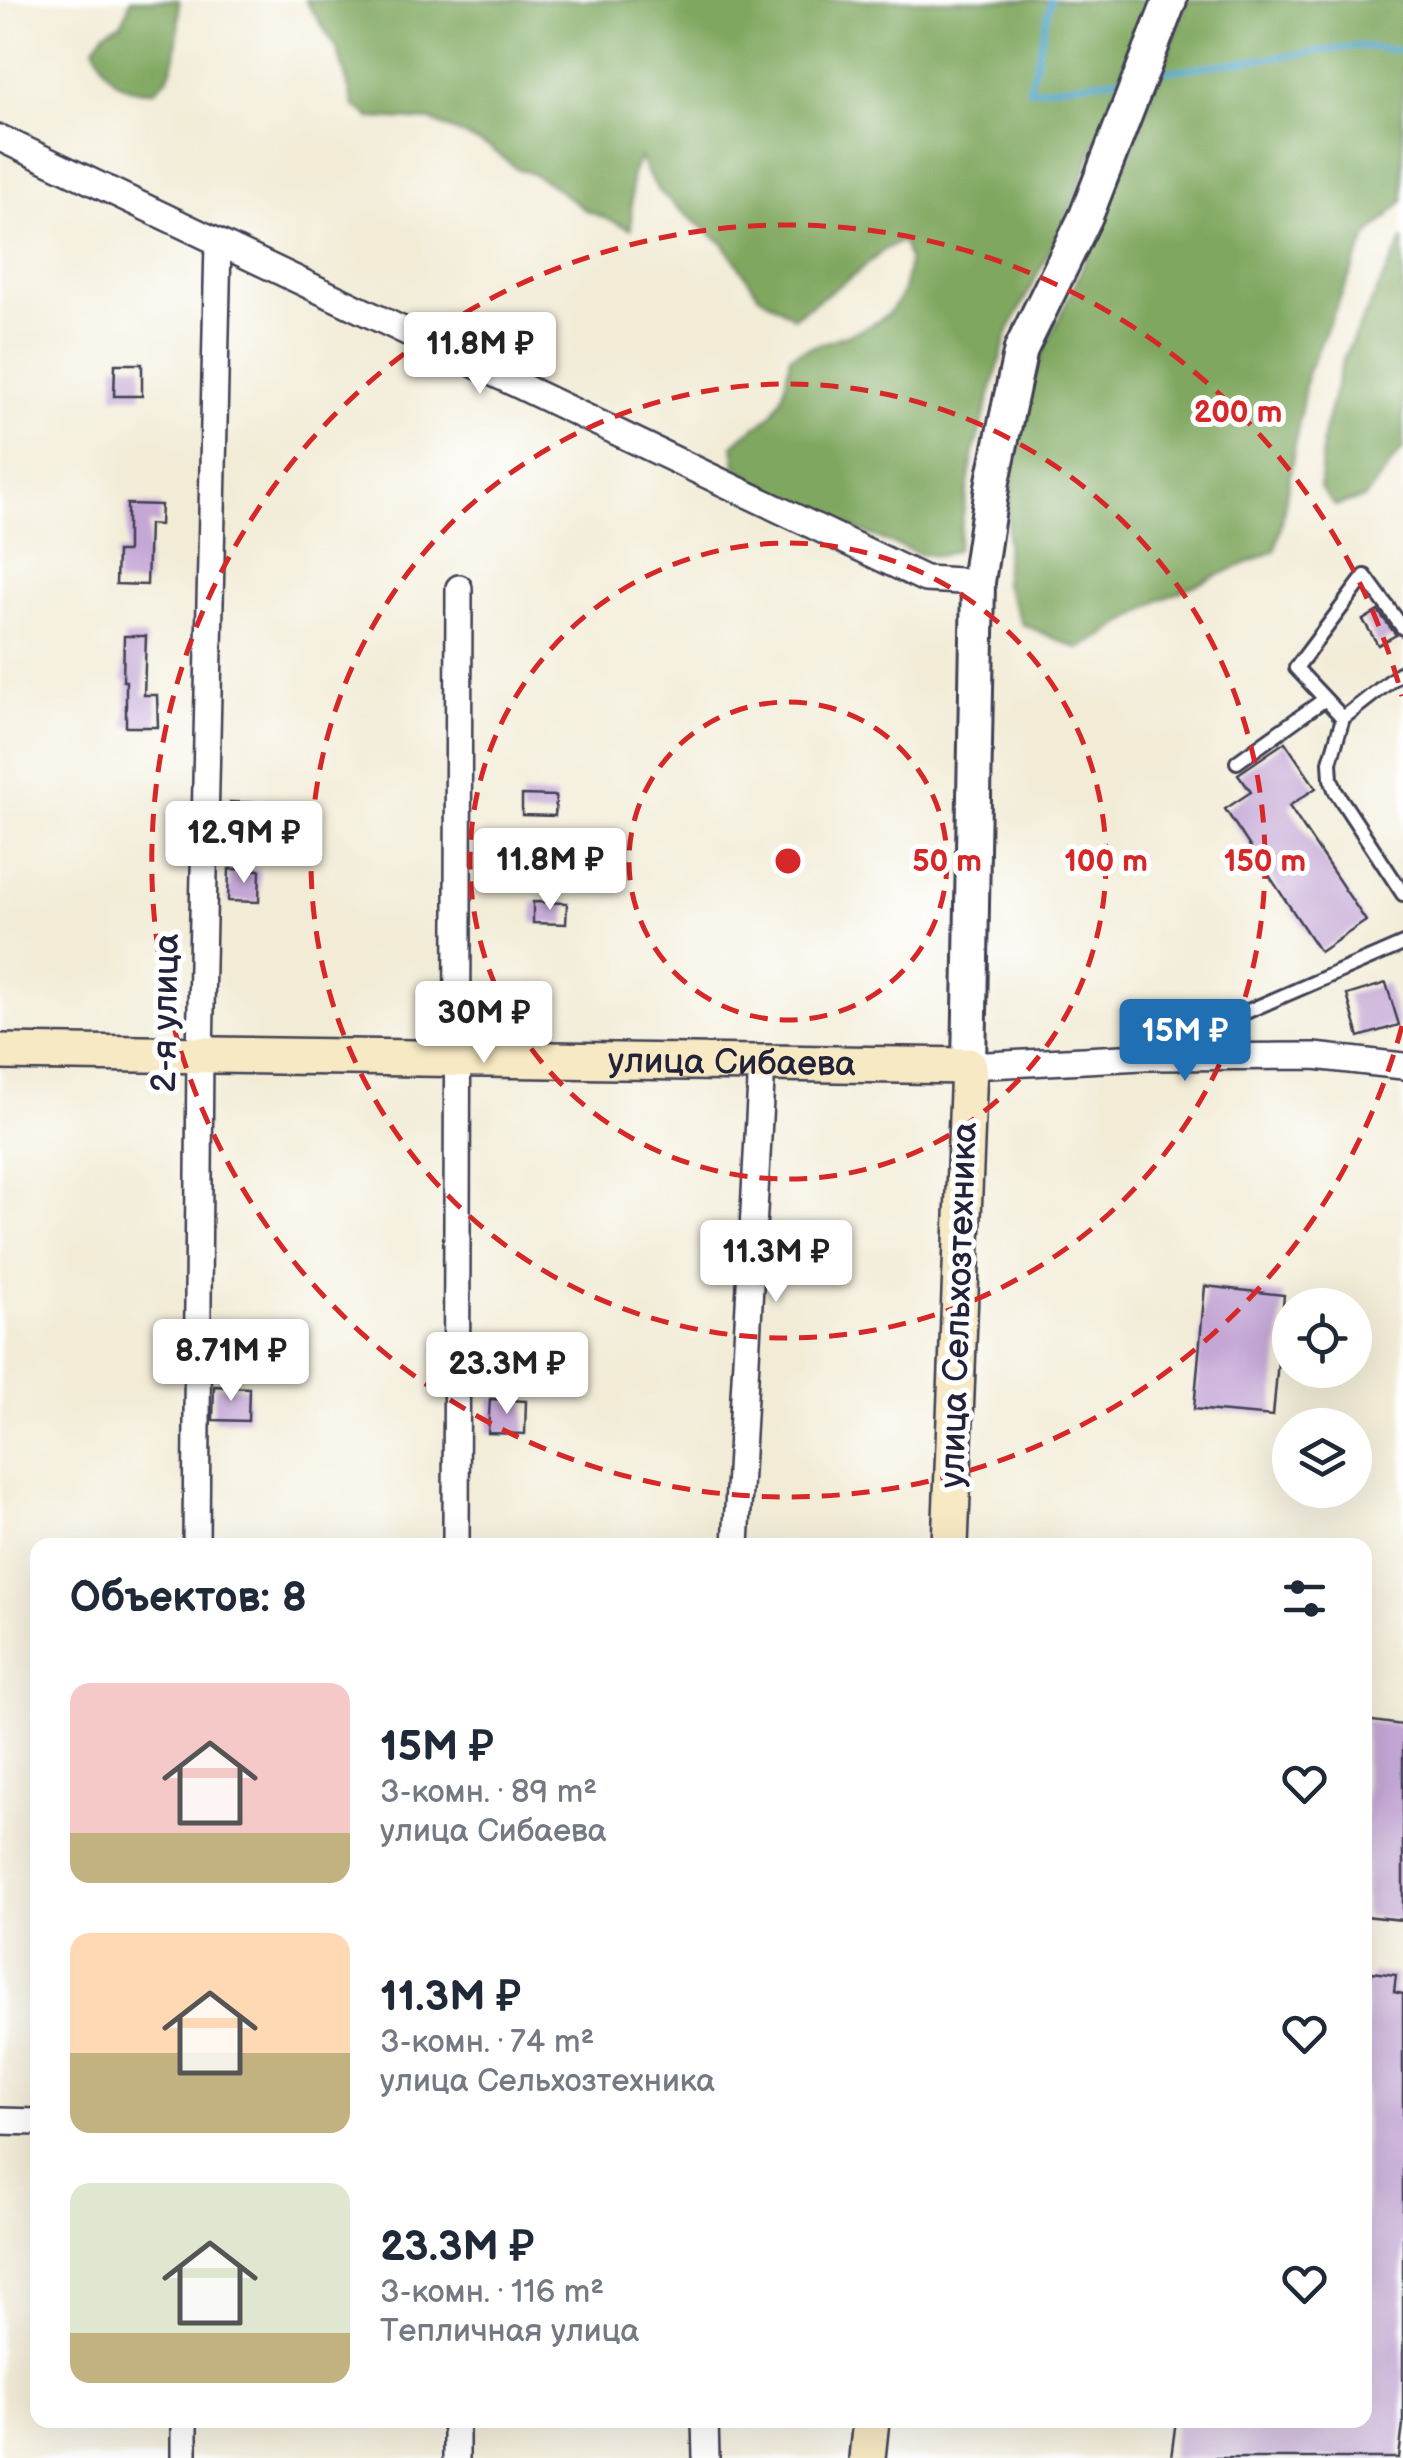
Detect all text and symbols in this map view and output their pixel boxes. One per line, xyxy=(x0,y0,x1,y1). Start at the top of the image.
pin: 11.8M ₽ xyxy=(388,312,572,397)
text: 11.8M ₽ xyxy=(426,325,534,364)
text: 200 m xyxy=(1194,395,1282,431)
pin: 12.9M ₽ xyxy=(152,801,336,886)
text: 12.9M ₽ xyxy=(187,814,301,853)
pin: 11.8M ₽ xyxy=(458,828,642,913)
text: 11.8M ₽ xyxy=(496,841,604,880)
centre of rings xyxy=(770,843,806,879)
text: 50 m xyxy=(912,844,982,880)
text: 100 m xyxy=(1064,844,1148,880)
text: 150 m xyxy=(1224,844,1306,880)
street label: 2-я улица xyxy=(143,933,189,1093)
pin: 30M ₽ xyxy=(414,981,554,1066)
text: 30M ₽ xyxy=(437,994,531,1033)
pin: 15M ₽ xyxy=(1115,999,1255,1084)
text: 15M ₽ xyxy=(1142,1012,1228,1051)
street label: улица Сибаева xyxy=(608,1039,857,1086)
street label: улица Сельхозтехника xyxy=(931,1121,987,1489)
pin: 11.3M ₽ xyxy=(684,1220,868,1305)
text: 11.3M ₽ xyxy=(722,1233,830,1272)
map controls xyxy=(1272,1288,1372,1508)
button: locate xyxy=(1272,1288,1372,1388)
pin: 8.71M ₽ xyxy=(139,1319,323,1404)
text: 8.71M ₽ xyxy=(175,1332,287,1371)
pin: 23.3M ₽ xyxy=(415,1332,599,1417)
text: 23.3M ₽ xyxy=(448,1345,566,1384)
button: layers xyxy=(1272,1408,1372,1508)
icon: filters xyxy=(1277,1571,1332,1626)
text: Объектов: 8 xyxy=(70,1573,307,1624)
text: 15M ₽ xyxy=(380,1722,494,1773)
icon: home xyxy=(150,1723,270,1843)
icon: heart xyxy=(1277,1756,1332,1811)
text: 3-комн. · 89 m² xyxy=(380,1773,597,1812)
text: улица Сибаева xyxy=(380,1812,607,1851)
text: 11.3M ₽ xyxy=(380,1972,521,2023)
icon: home xyxy=(150,1973,270,2093)
icon: heart xyxy=(1277,2006,1332,2061)
text: 3-комн. · 74 m² xyxy=(380,2023,594,2062)
text: улица Сельхозтехника xyxy=(380,2062,715,2101)
text: 23.3M ₽ xyxy=(380,2222,534,2273)
icon: home xyxy=(150,2223,270,2343)
icon: heart xyxy=(1277,2256,1332,2311)
text: 3-комн. · 116 m² xyxy=(380,2273,604,2312)
text: Тепличная улица xyxy=(380,2312,640,2351)

